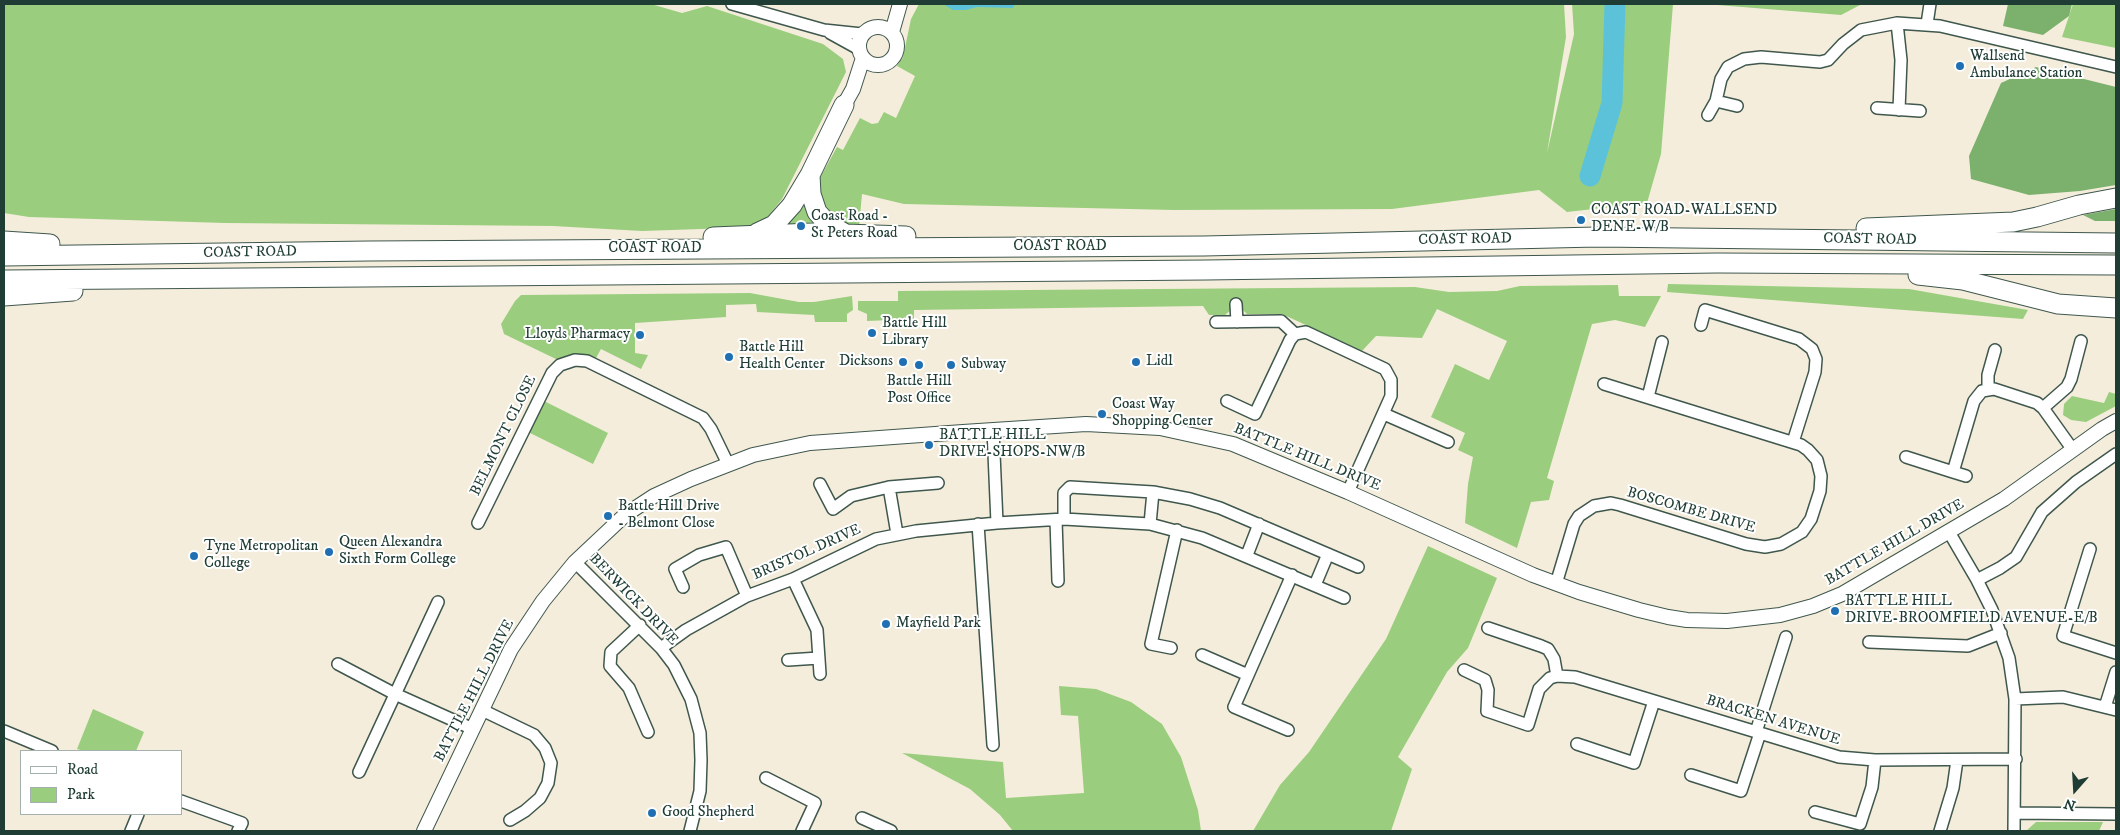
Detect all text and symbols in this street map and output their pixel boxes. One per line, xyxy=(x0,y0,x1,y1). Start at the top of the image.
place label: Wallsend Ambulance Station xyxy=(1970,48,2082,83)
marker: Wallsend Ambulance Station xyxy=(1954,60,1966,72)
place label: COAST ROAD-WALLSEND DENE-W/B xyxy=(1591,202,1777,237)
place label: Coast Road - St Peters Road xyxy=(811,208,897,243)
marker: COAST ROAD-WALLSEND DENE-W/B xyxy=(1575,214,1587,226)
marker: Coast Road - St Peters Road xyxy=(795,220,807,232)
street label: COAST ROAD xyxy=(1418,230,1512,250)
street label: COAST ROAD xyxy=(1823,230,1917,250)
street label: COAST ROAD xyxy=(1013,238,1107,256)
street label: COAST ROAD xyxy=(608,240,702,258)
street label: COAST ROAD xyxy=(203,243,297,263)
place label: Battle Hill Library xyxy=(882,315,947,350)
place label: Lloyds Pharmacy xyxy=(525,326,630,344)
marker: Battle Hill Library xyxy=(866,327,878,339)
marker: Lloyds Pharmacy xyxy=(634,329,646,341)
place label: Battle Hill Health Center xyxy=(739,339,825,374)
marker: Battle Hill Health Center xyxy=(723,351,735,363)
place label: Dicksons xyxy=(839,353,893,371)
place label: Lidl xyxy=(1146,353,1173,371)
marker: Dicksons xyxy=(897,356,909,368)
place label: Subway xyxy=(961,356,1006,374)
marker: Lidl xyxy=(1130,356,1142,368)
marker: Battle Hill Post Office xyxy=(913,359,925,371)
marker: Subway xyxy=(945,359,957,371)
street label: BELMONT CLOSE xyxy=(467,373,541,499)
place label: Battle Hill Post Office xyxy=(887,373,951,408)
place label: Coast Way Shopping Center xyxy=(1112,396,1213,431)
marker: Coast Way Shopping Center xyxy=(1096,408,1108,420)
street label: BATTLE HILL DRIVE xyxy=(1231,420,1383,496)
place label: BATTLE HILL DRIVE-SHOPS-NW/B xyxy=(939,427,1085,462)
marker: BATTLE HILL DRIVE-SHOPS-NW/B xyxy=(923,439,935,451)
street label: BOSCOMBE DRIVE xyxy=(1625,484,1757,538)
street label: BATTLE HILL DRIVE xyxy=(1822,496,1968,590)
place label: Battle Hill Drive - Belmont Close xyxy=(618,498,719,533)
marker: Battle Hill Drive - Belmont Close xyxy=(602,510,614,522)
street label: BRISTOL DRIVE xyxy=(750,521,864,585)
place label: Queen Alexandra Sixth Form College xyxy=(339,534,456,569)
place label: Tyne Metropolitan College xyxy=(204,538,318,573)
marker: Queen Alexandra Sixth Form College xyxy=(323,546,335,558)
marker: Tyne Metropolitan College xyxy=(188,550,200,562)
street label: BERWICK DRIVE xyxy=(585,550,681,650)
place label: BATTLE HILL DRIVE-BROOMFIELD AVENUE-E/B xyxy=(1845,593,2098,628)
marker: BATTLE HILL DRIVE-BROOMFIELD AVENUE-E/B xyxy=(1829,605,1841,617)
place label: Mayfield Park xyxy=(896,615,981,633)
street label: BATTLE HILL DRIVE xyxy=(431,617,519,765)
marker: Mayfield Park xyxy=(880,618,892,630)
street label: BRACKEN AVENUE xyxy=(1704,692,1842,750)
legend xyxy=(20,750,182,815)
text: Road xyxy=(67,760,98,779)
north arrow xyxy=(2050,765,2100,815)
text: Park xyxy=(67,785,95,804)
text: N xyxy=(2062,794,2078,815)
place label: Good Shepherd xyxy=(662,804,754,822)
marker: Good Shepherd xyxy=(646,807,658,819)

